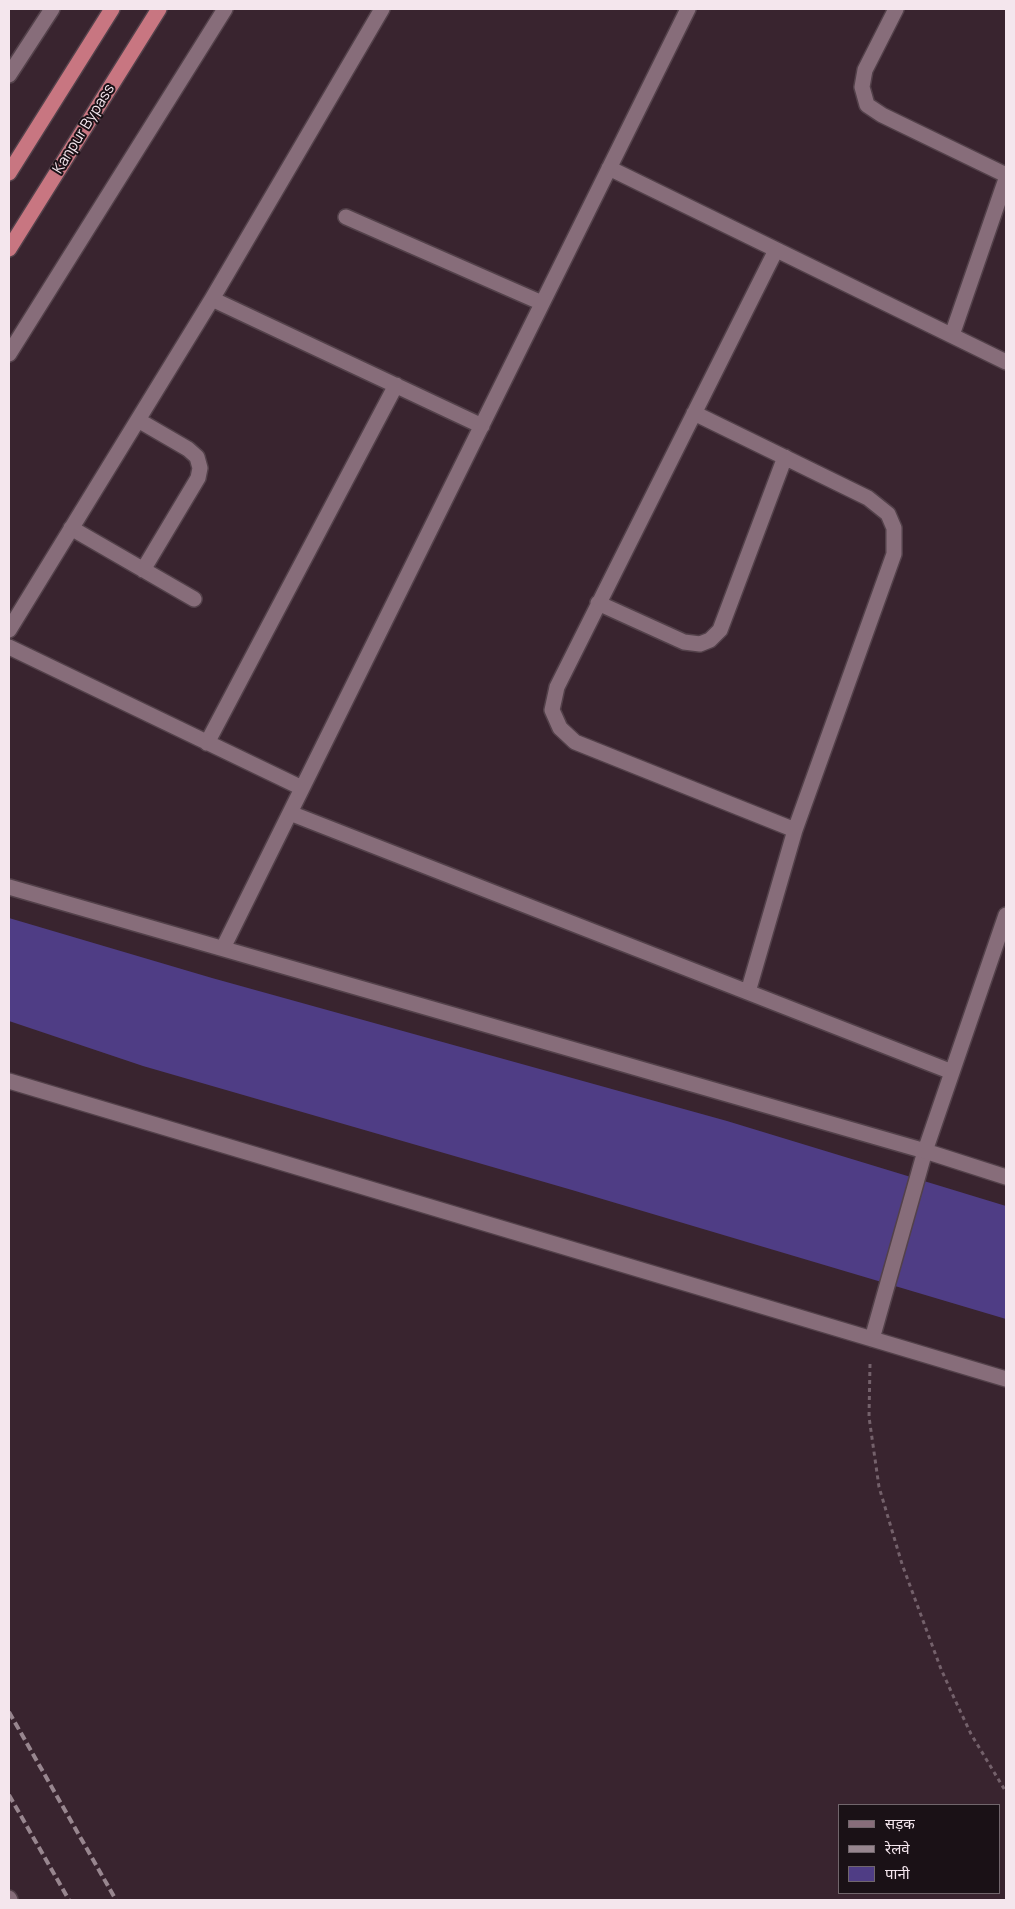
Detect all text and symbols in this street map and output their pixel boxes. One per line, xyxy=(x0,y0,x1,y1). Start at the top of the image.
street label: Kanpur Bypass xyxy=(49,81,119,177)
legend xyxy=(838,1804,1000,1894)
text: सड़क xyxy=(885,1813,915,1834)
text: रेलवे xyxy=(885,1838,910,1859)
text: पानी xyxy=(885,1863,910,1884)

